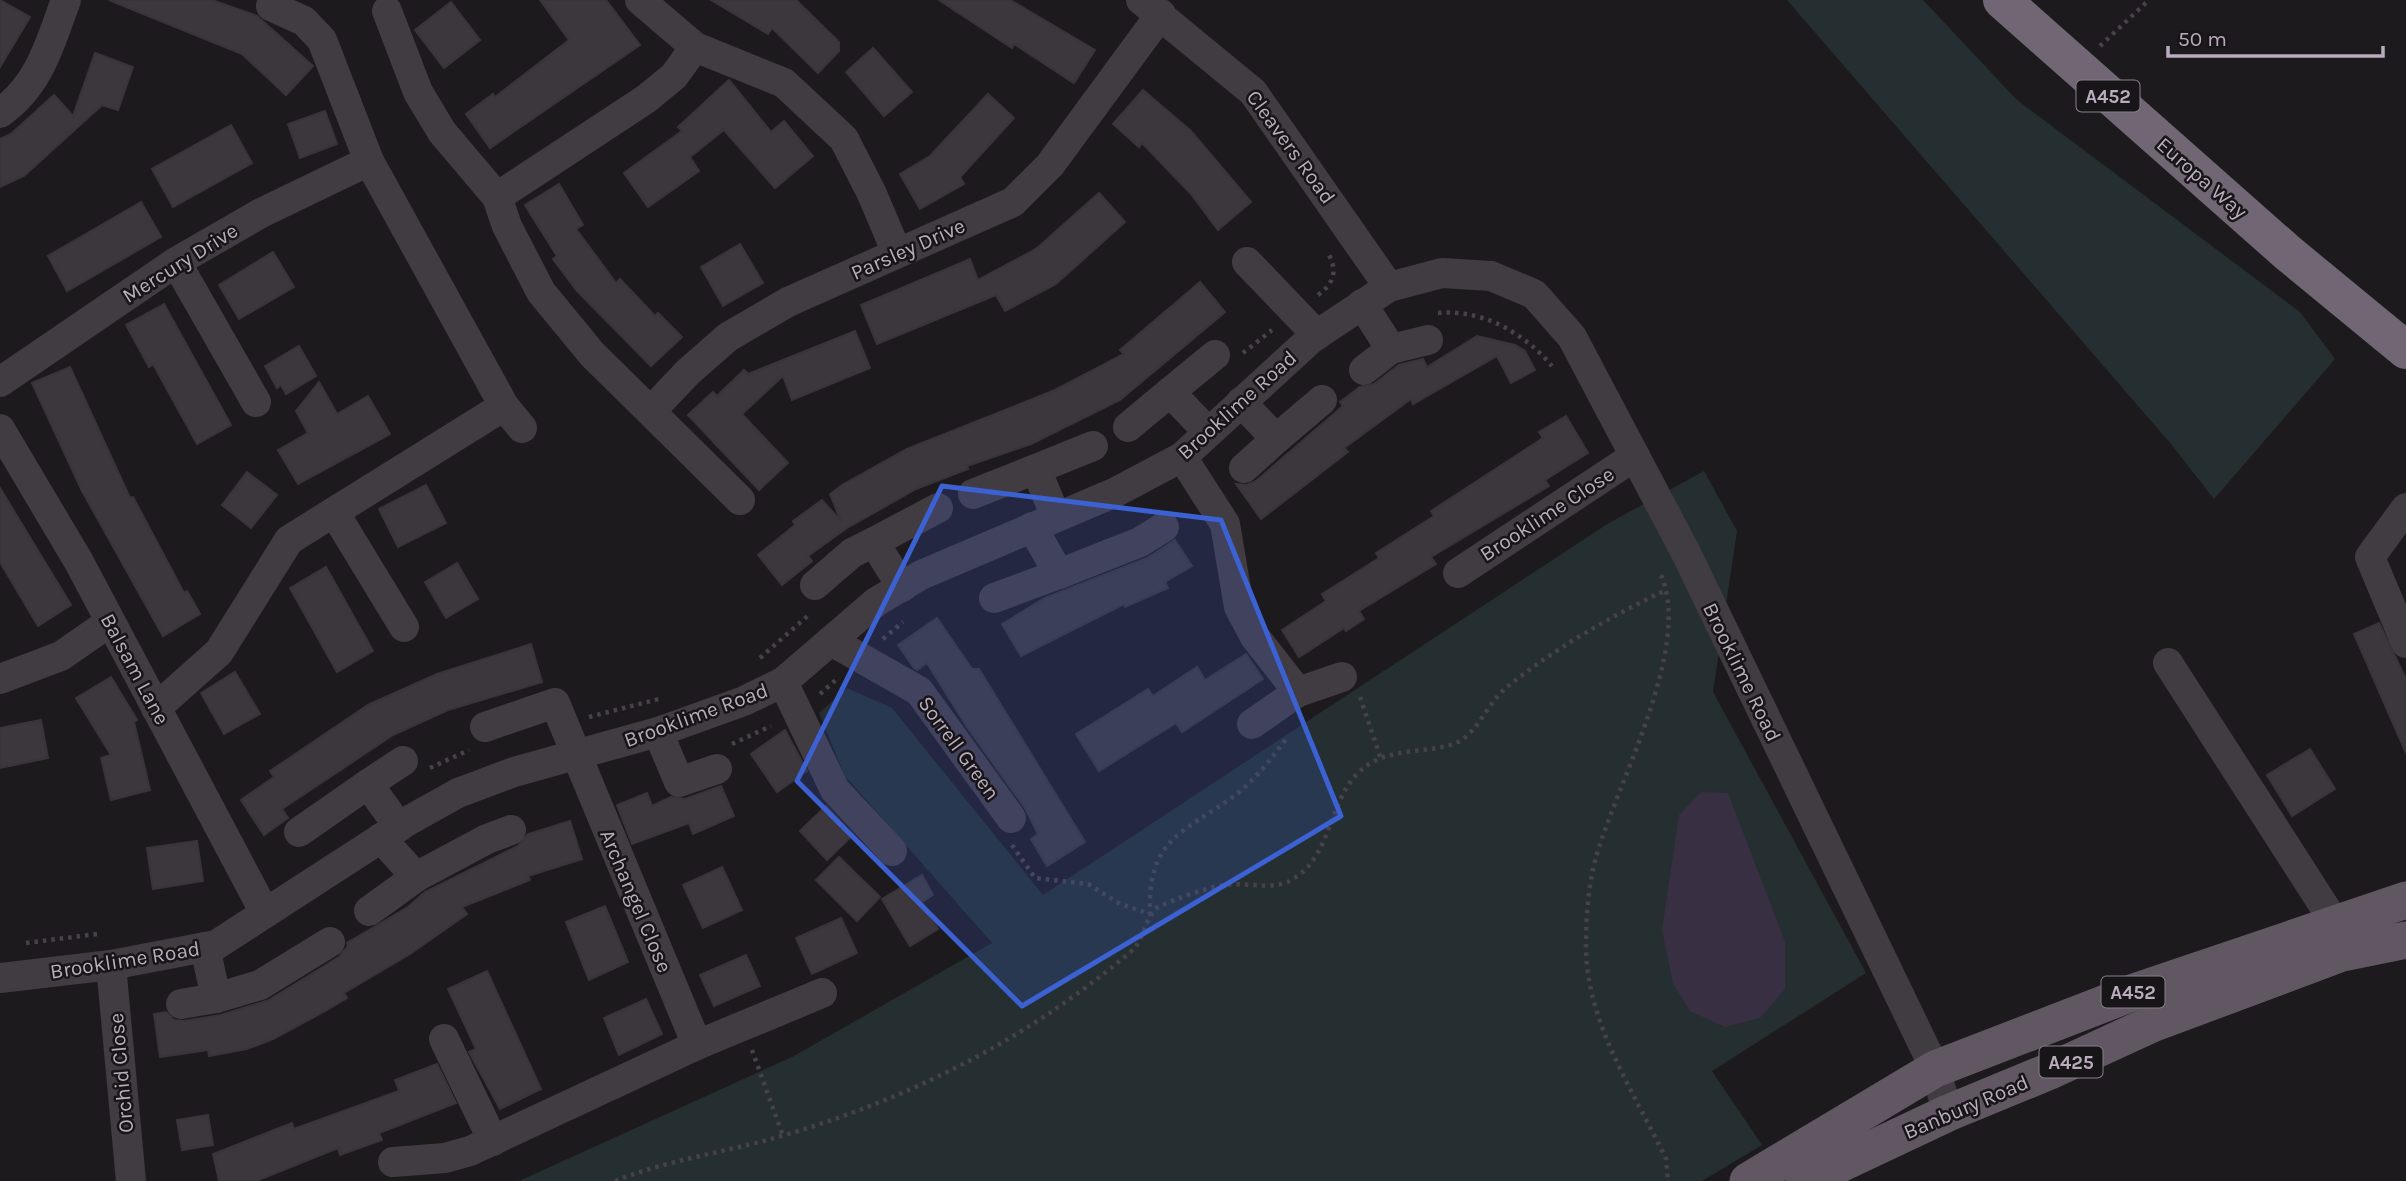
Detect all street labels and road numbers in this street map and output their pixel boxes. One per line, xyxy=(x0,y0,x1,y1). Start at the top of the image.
road number: A452 xyxy=(2076,80,2140,111)
street label: Cleavers Road xyxy=(1242,86,1340,208)
street label: Europa Way xyxy=(2152,132,2252,224)
street label: Parsley Drive xyxy=(847,213,969,285)
street label: Mercury Drive xyxy=(118,218,242,308)
street label: Brooklime Road xyxy=(1173,345,1301,465)
street label: Brooklime Close xyxy=(1475,462,1619,566)
street label: Brooklime Road xyxy=(1698,599,1786,745)
street label: Balsam Lane xyxy=(96,609,174,729)
street label: Brooklime Road xyxy=(621,678,771,752)
street label: Sorrell Green xyxy=(913,691,1005,805)
street label: Archangel Close xyxy=(595,826,677,976)
street label: Brooklime Road xyxy=(48,936,202,984)
road number: A452 xyxy=(2102,976,2164,1008)
street label: Orchid Close xyxy=(104,1012,138,1134)
road number: A425 xyxy=(2039,1046,2102,1078)
street label: Banbury Road xyxy=(1900,1070,2032,1144)

